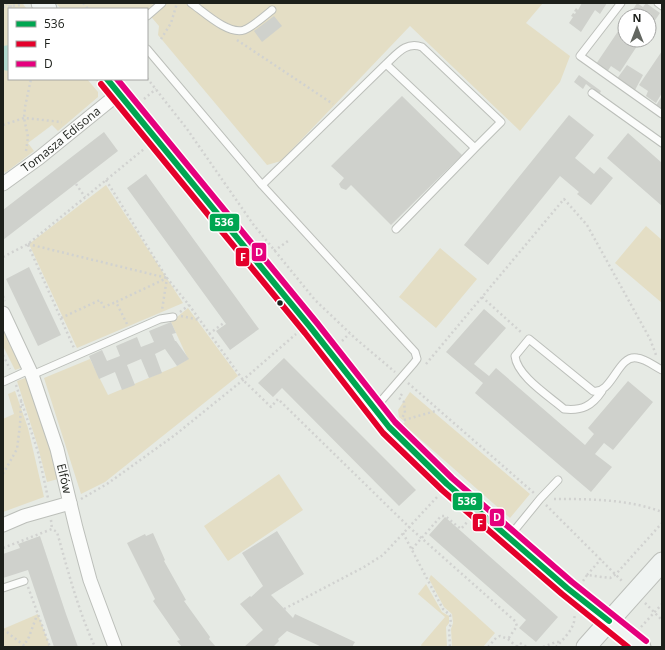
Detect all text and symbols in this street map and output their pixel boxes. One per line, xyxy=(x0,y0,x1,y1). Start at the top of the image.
legend xyxy=(8,8,148,80)
north arrow xyxy=(617,8,657,48)
text: N xyxy=(633,10,641,25)
text: 536 xyxy=(44,15,65,32)
text: F xyxy=(44,35,50,52)
text: D xyxy=(44,55,53,72)
street label: Tomasza Edisona xyxy=(18,103,104,176)
line badge: 536 xyxy=(209,213,240,232)
text: 536 xyxy=(215,214,233,229)
line badge: D xyxy=(251,242,267,262)
text: D xyxy=(255,244,263,259)
line badge: F xyxy=(235,247,250,267)
text: F xyxy=(240,249,246,264)
unlabelled marker xyxy=(275,298,285,308)
street label: Elfów xyxy=(53,462,77,496)
line badge: 536 xyxy=(452,492,483,511)
text: 536 xyxy=(458,493,476,508)
line badge: D xyxy=(489,508,505,527)
text: D xyxy=(493,509,501,524)
line badge: F xyxy=(472,513,487,532)
text: F xyxy=(477,515,483,530)

